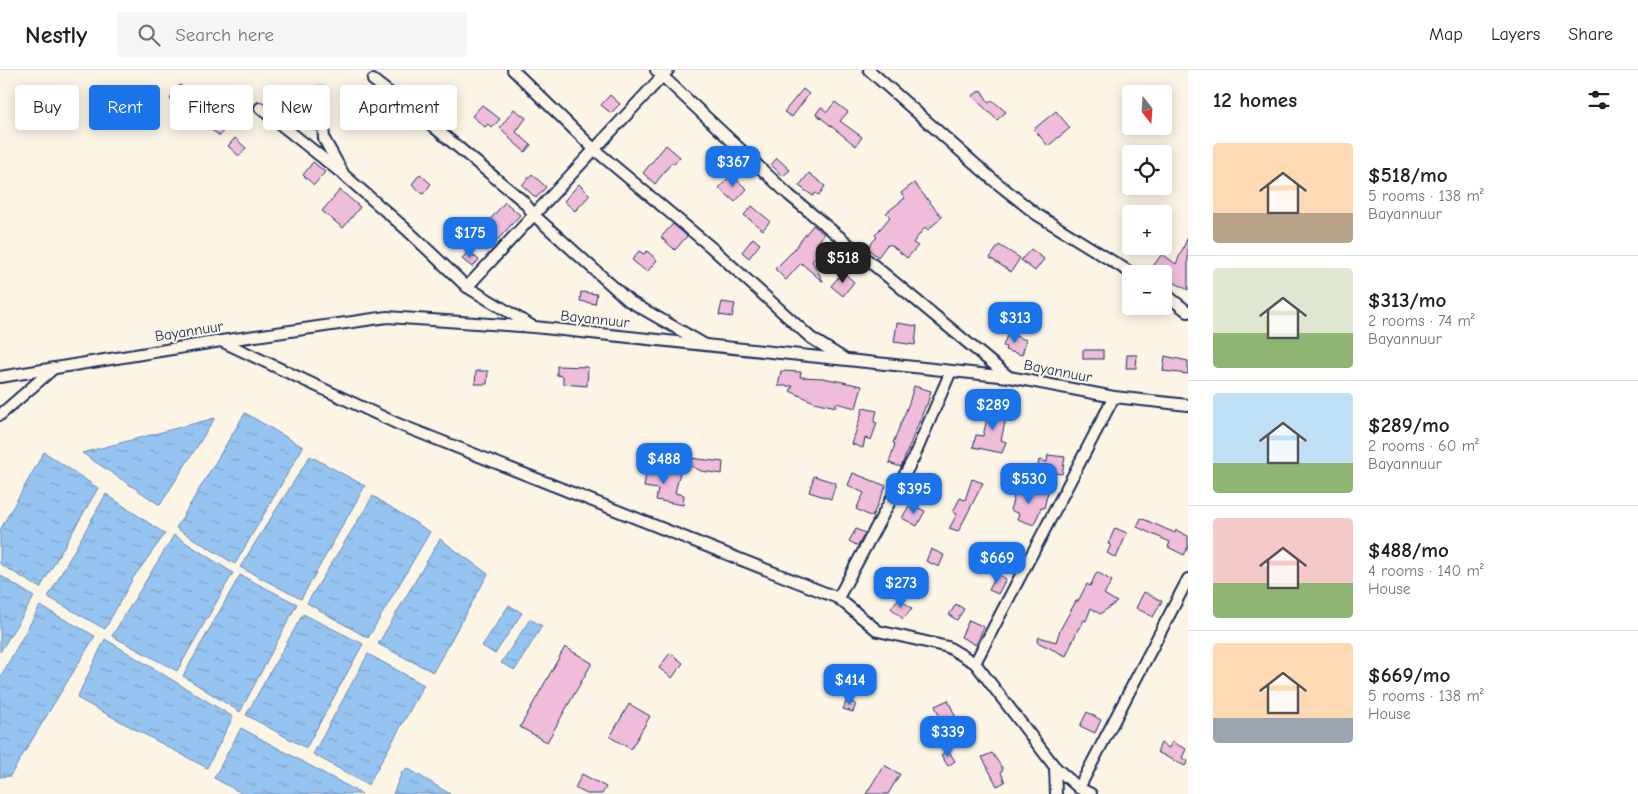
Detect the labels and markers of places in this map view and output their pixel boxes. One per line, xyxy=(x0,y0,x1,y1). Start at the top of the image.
pin: $367 xyxy=(703,146,763,188)
pin: $175 xyxy=(440,216,500,259)
pin: $518 xyxy=(813,242,873,284)
pin: $313 xyxy=(985,302,1045,344)
pin: $289 xyxy=(963,388,1023,431)
pin: $488 xyxy=(634,442,694,485)
pin: $530 xyxy=(999,462,1059,505)
pin: $395 xyxy=(884,472,944,515)
pin: $669 xyxy=(967,542,1027,584)
pin: $273 xyxy=(871,566,931,609)
pin: $414 xyxy=(820,664,880,706)
pin: $339 xyxy=(918,716,978,758)

